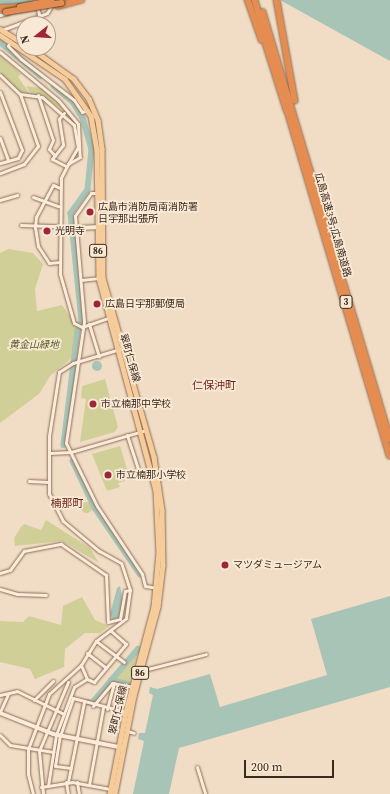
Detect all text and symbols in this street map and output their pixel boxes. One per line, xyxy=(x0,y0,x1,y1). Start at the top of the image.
north arrow xyxy=(16,16,56,56)
text: N xyxy=(17,33,33,45)
street label: 広島高速3号;広島南道路 xyxy=(312,171,354,279)
place label: 広島市消防局南消防署 日宇那出張所 xyxy=(98,200,198,224)
marker: 広島市消防局南消防署 日宇那出張所 xyxy=(85,207,95,217)
place label: 光明寺 xyxy=(55,225,85,237)
marker: 光明寺 xyxy=(42,226,52,236)
road number: 86 xyxy=(89,244,107,258)
road number: 3 xyxy=(339,295,353,309)
place label: 広島日宇那郵便局 xyxy=(105,298,185,310)
marker: 広島日宇那郵便局 xyxy=(92,299,102,309)
street label: 翠町仁保線 xyxy=(117,332,143,384)
park label: 黄金山緑地 xyxy=(9,339,59,351)
district label: 仁保沖町 xyxy=(192,379,236,393)
place label: 市立楠那中学校 xyxy=(101,398,171,410)
marker: 市立楠那中学校 xyxy=(88,399,98,409)
place label: 市立楠那小学校 xyxy=(116,469,186,481)
marker: 市立楠那小学校 xyxy=(103,470,113,480)
district label: 楠那町 xyxy=(51,497,83,511)
place label: マツダミュージアム xyxy=(233,559,323,571)
marker: マツダミュージアム xyxy=(220,560,230,570)
road number: 86 xyxy=(131,666,149,680)
street label: 翠町仁保線 xyxy=(107,684,129,736)
scale bar xyxy=(246,752,336,778)
text: 200 m xyxy=(251,759,283,775)

